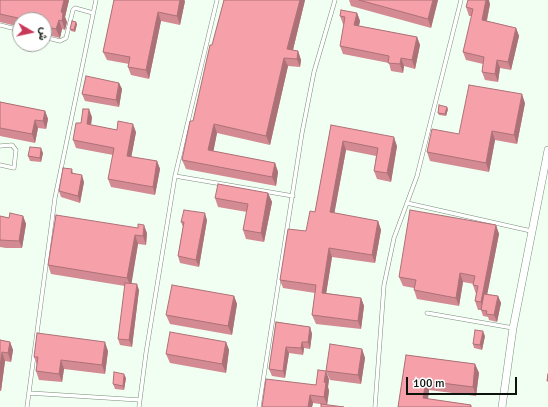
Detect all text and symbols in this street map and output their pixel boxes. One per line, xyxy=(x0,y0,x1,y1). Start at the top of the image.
north arrow xyxy=(12,12,52,52)
text: ش xyxy=(36,26,51,41)
scale bar xyxy=(408,369,519,395)
text: 100 m xyxy=(413,376,445,391)

